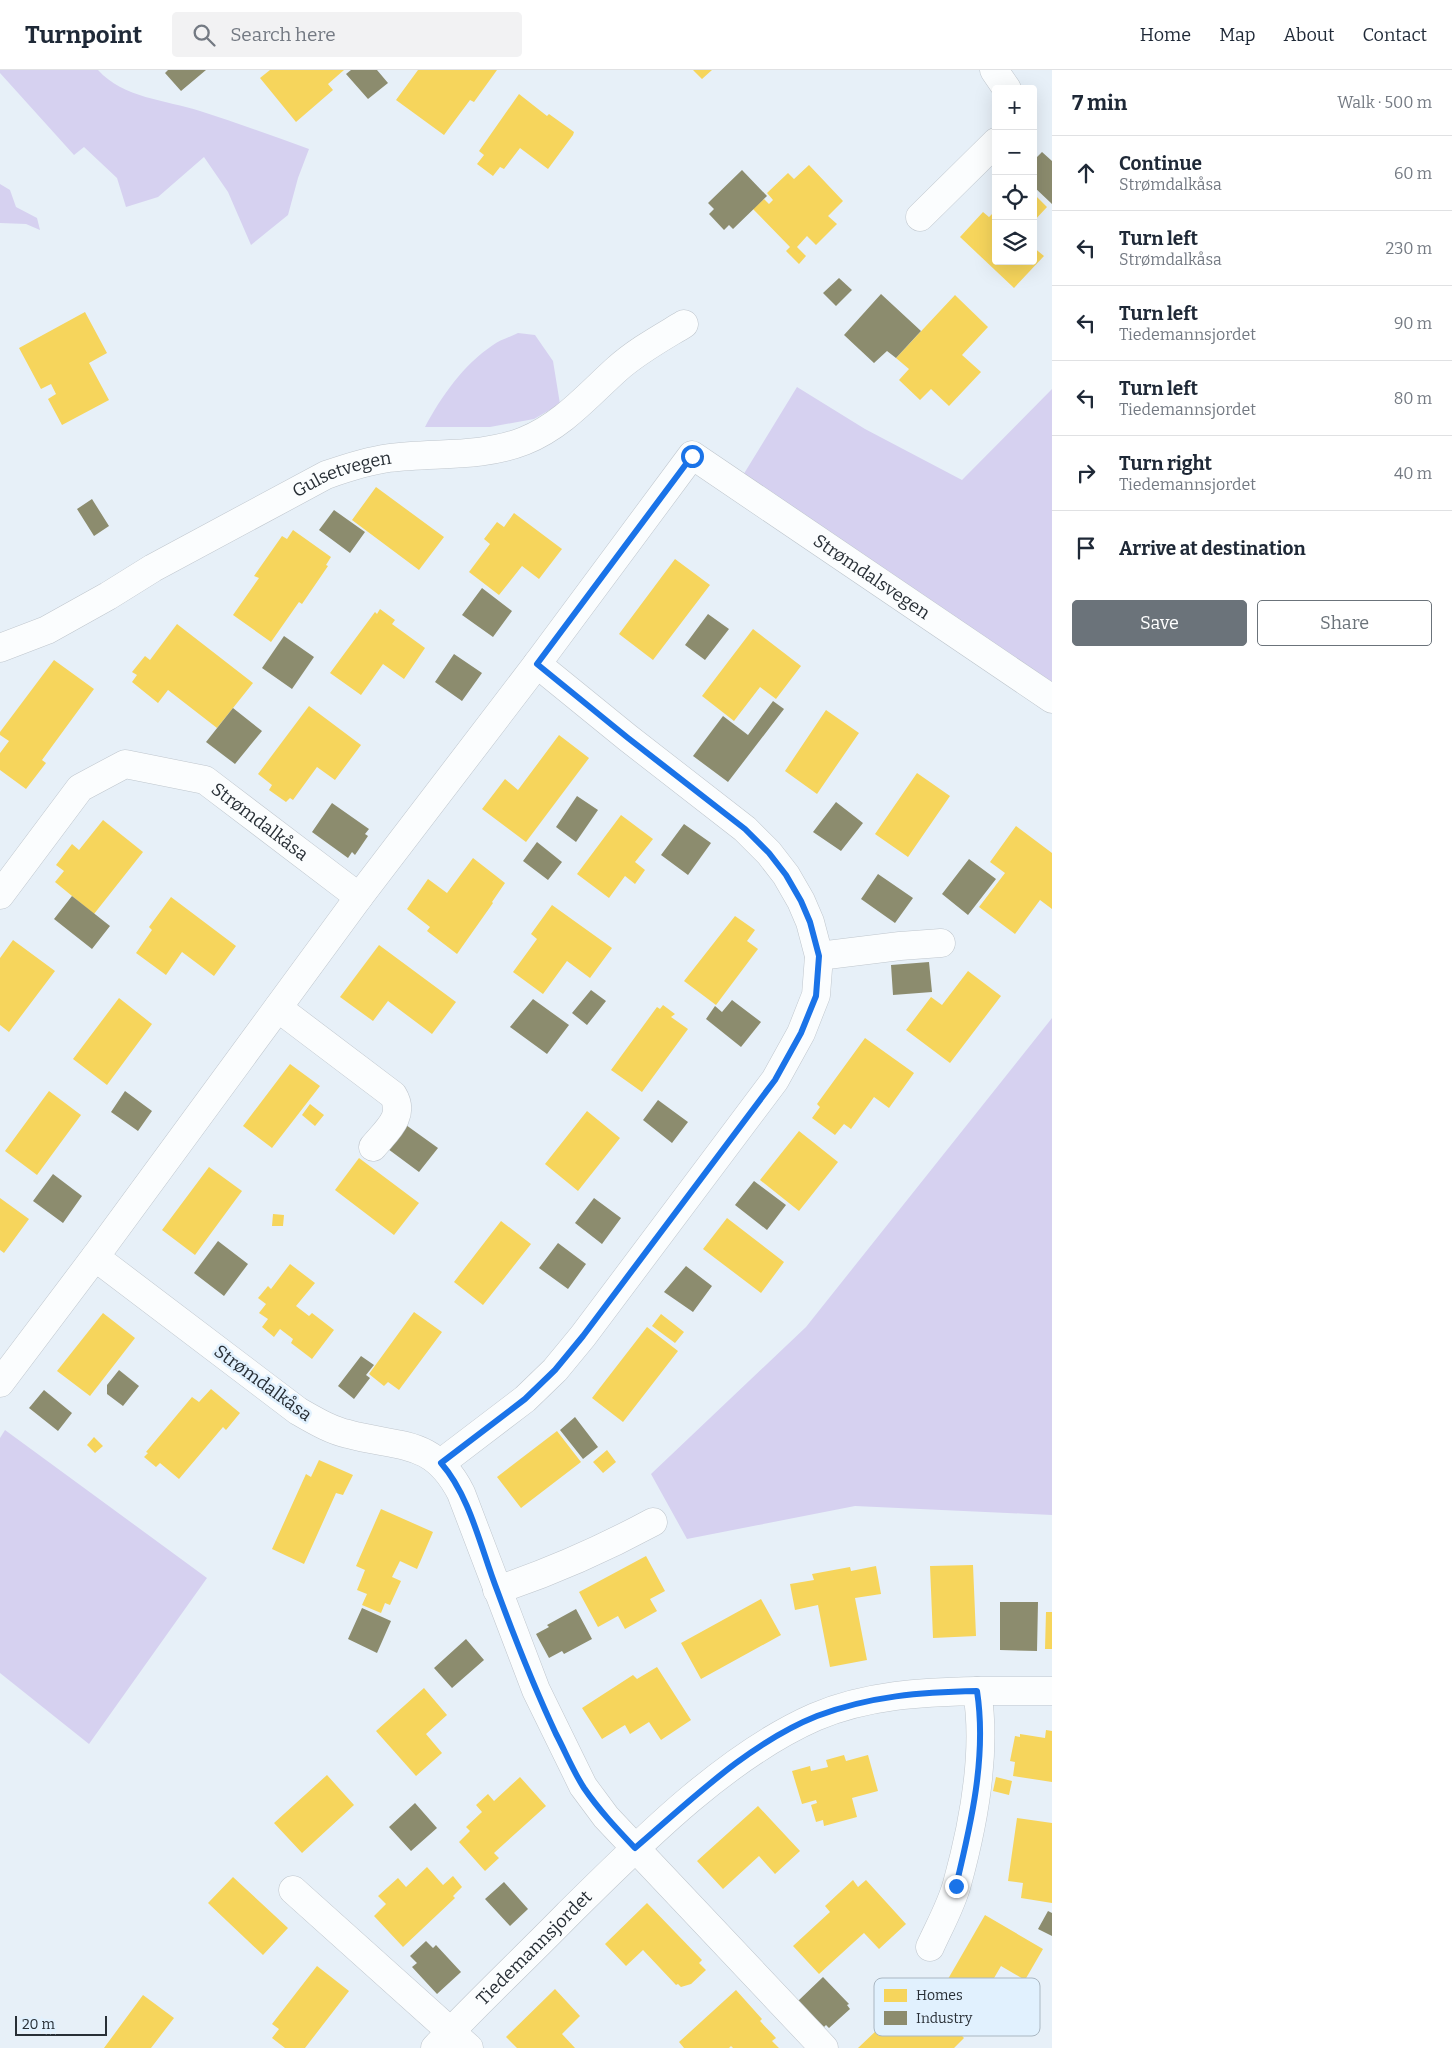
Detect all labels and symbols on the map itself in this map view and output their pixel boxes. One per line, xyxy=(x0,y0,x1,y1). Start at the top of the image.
route start xyxy=(681,445,704,468)
street label: Gulsetvegen xyxy=(288,447,393,502)
street label: Strømdalsvegen xyxy=(809,529,935,624)
street label: Strømdalkåsa xyxy=(207,778,313,865)
street label: Strømdalkåsa xyxy=(210,1340,316,1426)
route end xyxy=(945,1875,968,1898)
street label: Tiedemannsjordet xyxy=(472,1885,597,2010)
legend xyxy=(874,1978,1040,2036)
text: Homes xyxy=(916,1987,963,2004)
text: Industry xyxy=(916,2010,973,2027)
scale bar xyxy=(15,2013,108,2036)

